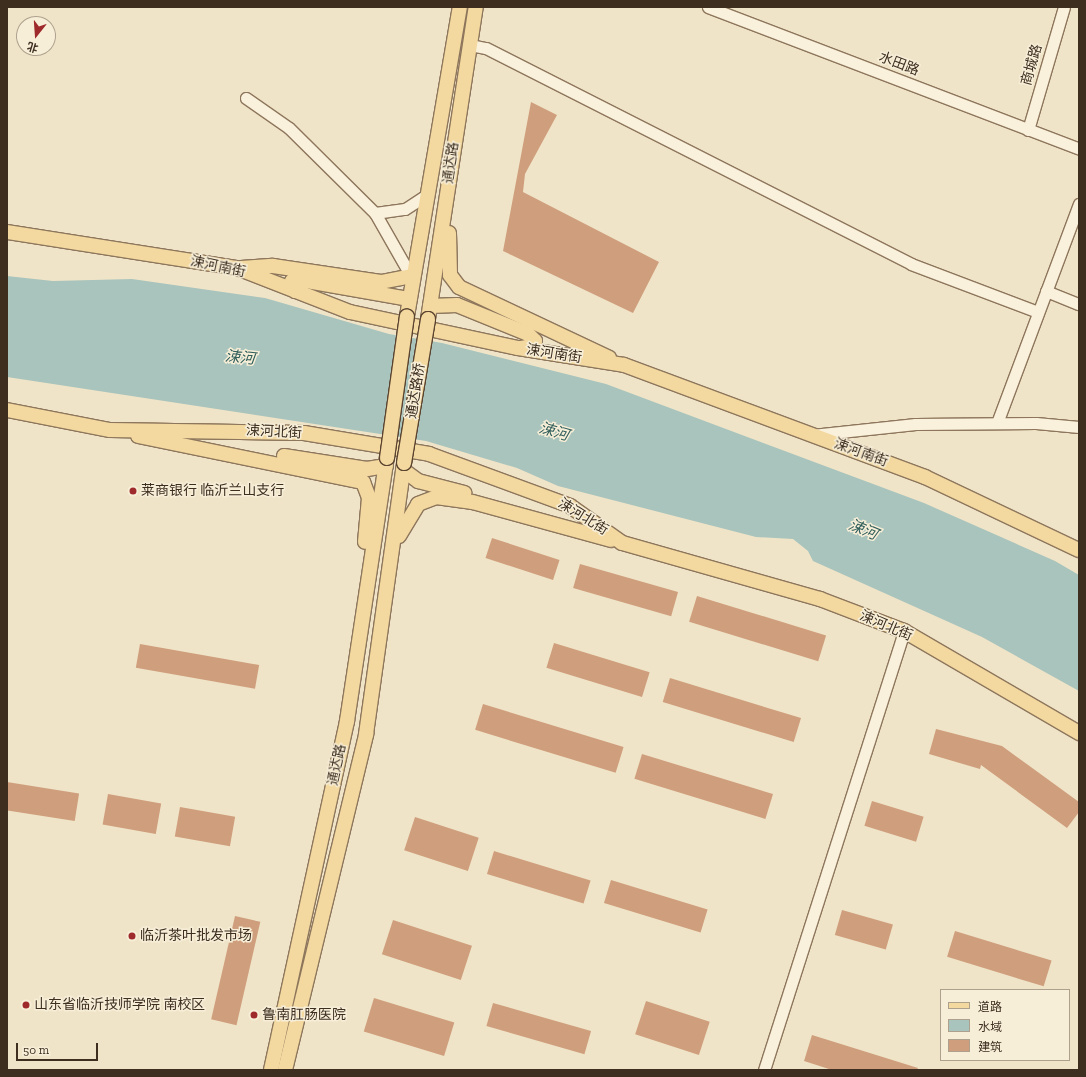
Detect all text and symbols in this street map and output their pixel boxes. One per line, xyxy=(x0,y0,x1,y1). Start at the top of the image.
north arrow xyxy=(16,16,56,56)
text: 北 xyxy=(25,39,40,55)
street label: 商城路 xyxy=(1018,42,1046,88)
street label: 水田路 xyxy=(876,49,922,79)
street label: 通达路 xyxy=(440,141,462,185)
street label: 涑河南街 xyxy=(189,253,247,281)
street label: 涑河南街 xyxy=(525,341,583,367)
water label: 涑河 xyxy=(224,347,256,369)
street label: 通达路桥 xyxy=(403,362,429,420)
water label: 涑河 xyxy=(537,419,571,445)
street label: 涑河北街 xyxy=(246,422,302,442)
street label: 涑河南街 xyxy=(832,436,890,470)
place label: 莱商银行 临沂兰山支行 xyxy=(141,483,284,499)
marker: 莱商银行 临沂兰山支行 xyxy=(128,486,138,496)
street label: 涑河北街 xyxy=(555,495,611,539)
water label: 涑河 xyxy=(846,516,880,544)
street label: 涑河北街 xyxy=(857,607,915,645)
street label: 通达路 xyxy=(324,743,350,787)
place label: 临沂茶叶批发市场 xyxy=(140,928,252,944)
marker: 临沂茶叶批发市场 xyxy=(127,931,137,941)
legend xyxy=(940,989,1070,1061)
place label: 山东省临沂技师学院 南校区 xyxy=(34,997,205,1013)
marker: 山东省临沂技师学院 南校区 xyxy=(21,1000,31,1010)
text: 道路 xyxy=(978,1000,1002,1014)
place label: 鲁南肛肠医院 xyxy=(262,1007,346,1023)
marker: 鲁南肛肠医院 xyxy=(249,1010,259,1020)
text: 水域 xyxy=(978,1020,1002,1034)
scale bar xyxy=(18,1035,100,1061)
text: 建筑 xyxy=(978,1040,1002,1054)
text: 50 m xyxy=(23,1043,49,1057)

